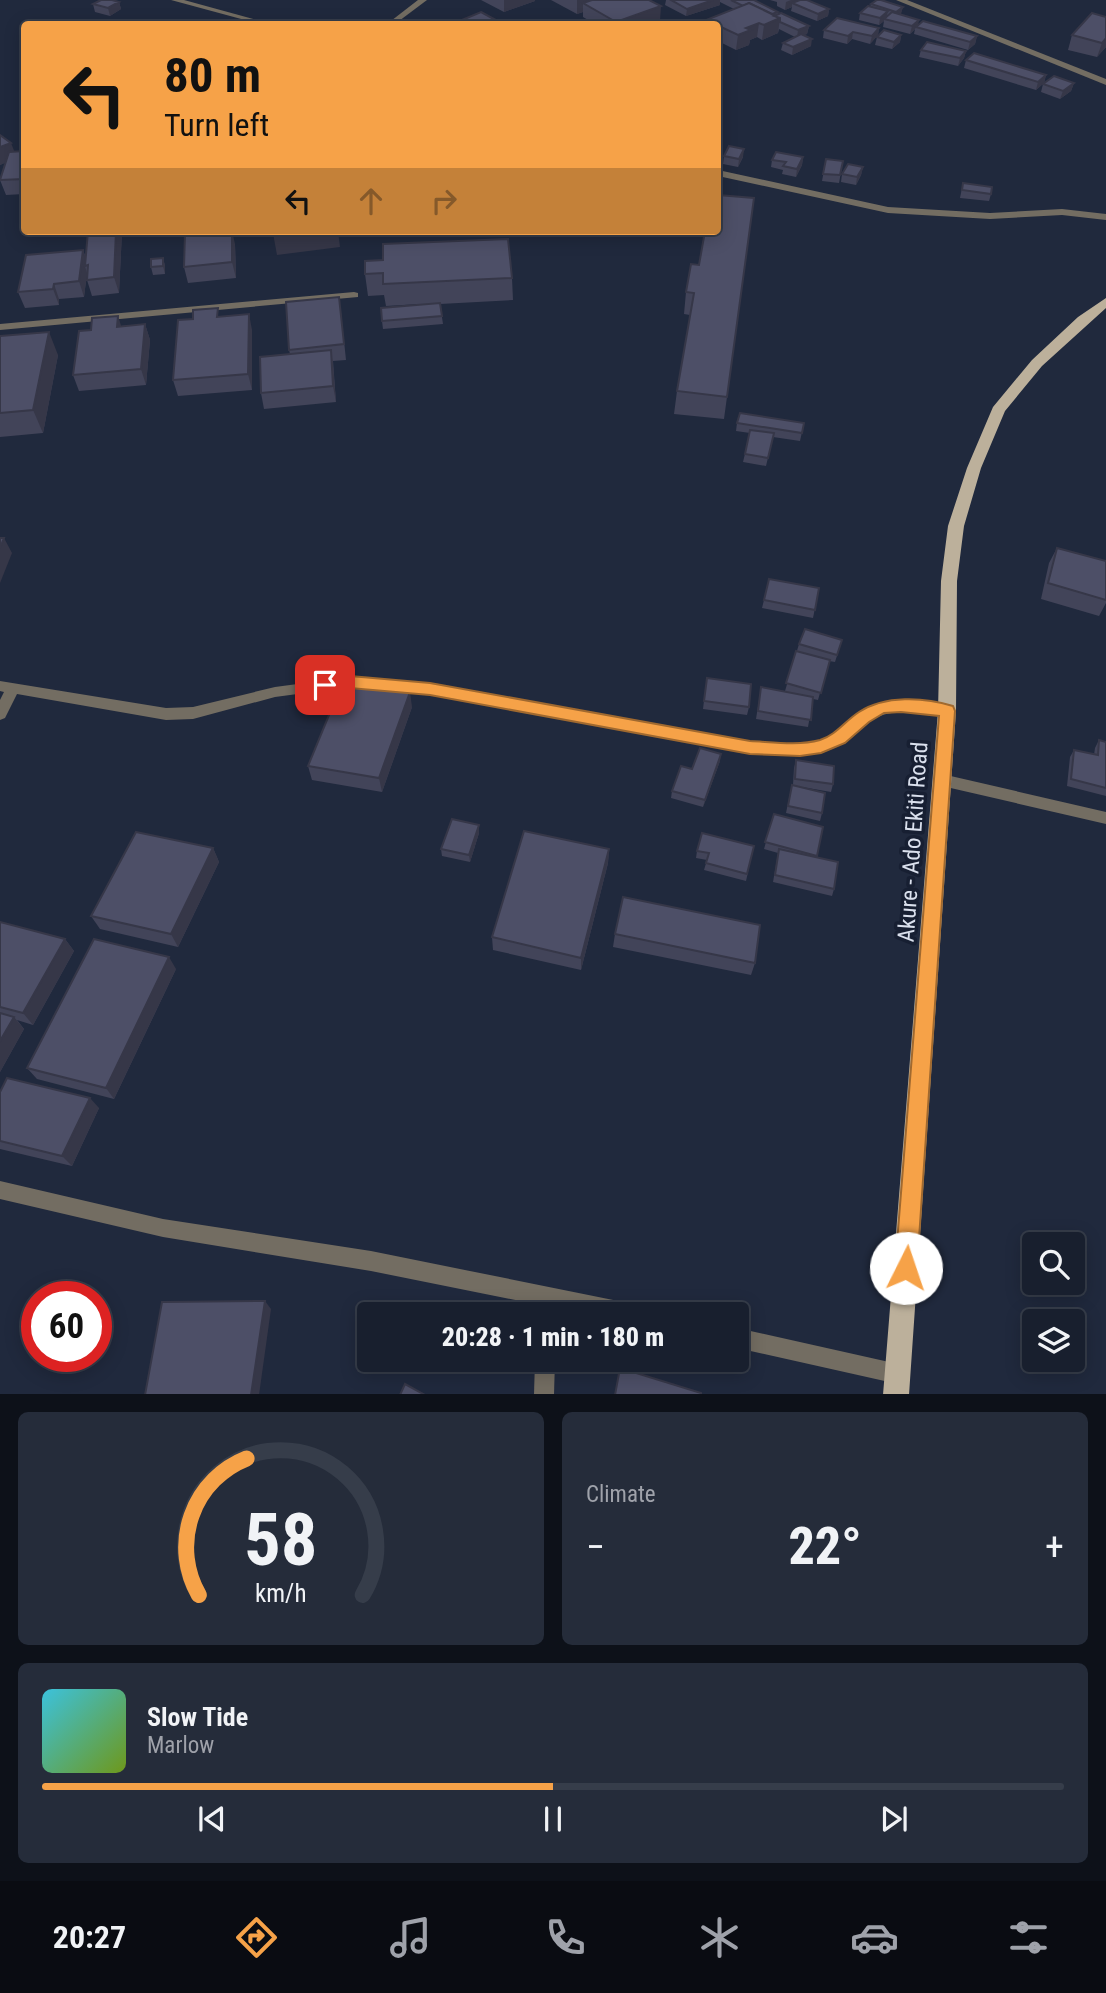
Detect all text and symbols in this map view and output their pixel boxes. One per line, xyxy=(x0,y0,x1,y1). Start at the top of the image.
text: 80 m xyxy=(164,47,261,104)
icon: left xyxy=(49,49,140,140)
text: Turn left xyxy=(164,106,269,144)
icon: left xyxy=(279,182,317,220)
icon: ahead xyxy=(352,182,390,220)
icon: right xyxy=(425,182,463,220)
pin xyxy=(295,655,355,715)
icon: arrive xyxy=(306,666,344,704)
street label: Akure - Ado Ekiti Road xyxy=(893,741,933,943)
position arrow xyxy=(869,1231,943,1305)
map controls xyxy=(1022,1232,1085,1372)
button: search xyxy=(1022,1232,1085,1295)
speed limit sign: 60 xyxy=(21,1281,112,1372)
button: layers xyxy=(1022,1309,1085,1372)
text: 20:28 · 1 min · 180 m xyxy=(442,1322,664,1352)
text: Climate xyxy=(586,1481,656,1508)
text: 58 xyxy=(244,1497,318,1583)
text: 22° xyxy=(788,1516,862,1577)
text: − xyxy=(586,1525,605,1569)
text: + xyxy=(1045,1525,1064,1569)
text: km/h xyxy=(255,1578,307,1607)
text: Slow Tide xyxy=(147,1702,248,1732)
text: Marlow xyxy=(147,1732,214,1759)
icon: previous xyxy=(193,1800,231,1838)
icon: pause xyxy=(534,1800,572,1838)
icon: next xyxy=(875,1800,913,1838)
icon: directions xyxy=(232,1913,281,1962)
icon: music xyxy=(386,1913,435,1962)
icon: phone xyxy=(541,1913,590,1962)
icon: climate xyxy=(695,1913,744,1962)
icon: car xyxy=(850,1913,899,1962)
icon: filters xyxy=(1004,1913,1053,1962)
text: 20:27 xyxy=(53,1918,126,1956)

